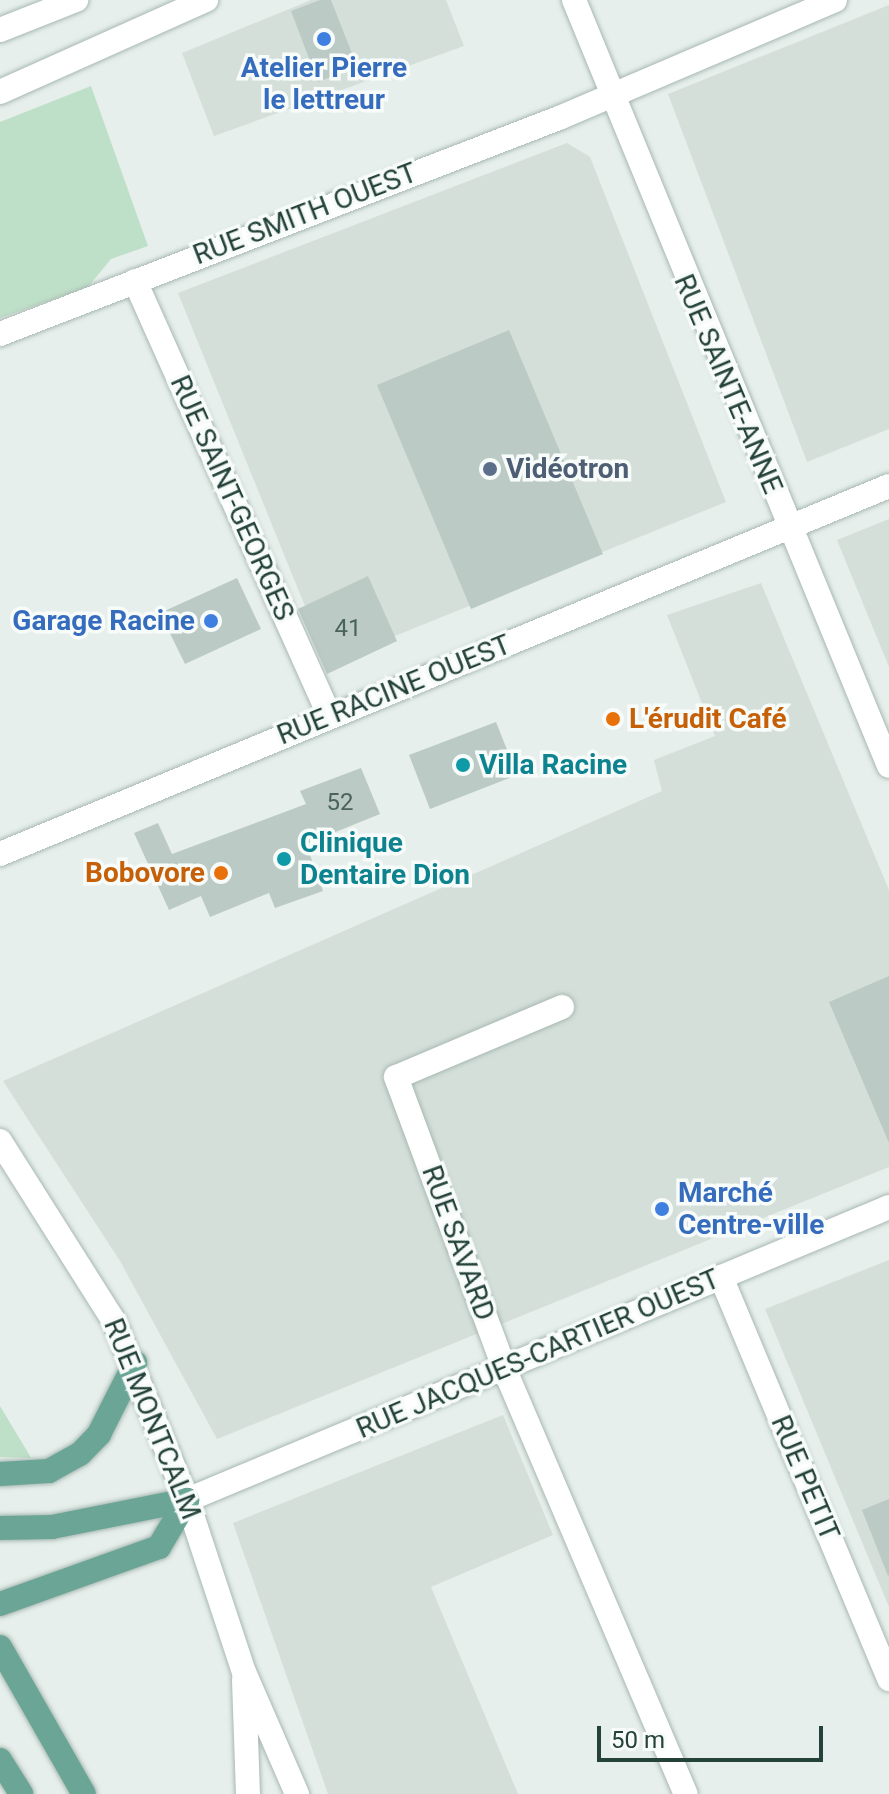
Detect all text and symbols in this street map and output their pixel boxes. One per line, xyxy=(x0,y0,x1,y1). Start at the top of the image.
marker: Atelier Pierre le lettreur xyxy=(315,30,333,48)
place label: Atelier Pierre le lettreur xyxy=(241,51,407,117)
street label: RUE SMITH OUEST xyxy=(188,156,422,272)
street label: RUE SAINTE-ANNE xyxy=(667,269,789,499)
street label: RUE SAINT-GEORGES xyxy=(163,370,301,626)
place label: Vidéotron xyxy=(506,452,629,486)
marker: Vidéotron xyxy=(481,460,499,478)
place label: Garage Racine xyxy=(12,604,195,638)
marker: Garage Racine xyxy=(202,612,220,630)
house number: 41 xyxy=(335,615,361,643)
street label: RUE RACINE OUEST xyxy=(272,628,516,752)
place label: L'érudit Café xyxy=(629,702,787,736)
marker: L'érudit Café xyxy=(604,710,622,728)
place label: Villa Racine xyxy=(479,748,627,782)
marker: Villa Racine xyxy=(454,756,472,774)
house number: 52 xyxy=(327,789,353,817)
place label: Clinique Dentaire Dion xyxy=(300,826,470,892)
marker: Clinique Dentaire Dion xyxy=(275,850,293,868)
place label: Bobovore xyxy=(85,856,205,890)
marker: Bobovore xyxy=(212,864,230,882)
street label: RUE SAVARD xyxy=(414,1161,502,1325)
place label: Marché Centre-ville xyxy=(678,1176,824,1242)
marker: Marché Centre-ville xyxy=(653,1200,671,1218)
street label: RUE JACQUES-CARTIER OUEST xyxy=(351,1262,725,1446)
street label: RUE MONTCALM xyxy=(96,1314,208,1524)
street label: RUE PETIT xyxy=(764,1410,846,1546)
scale bar xyxy=(601,1710,827,1760)
text: 50 m xyxy=(611,1726,665,1754)

